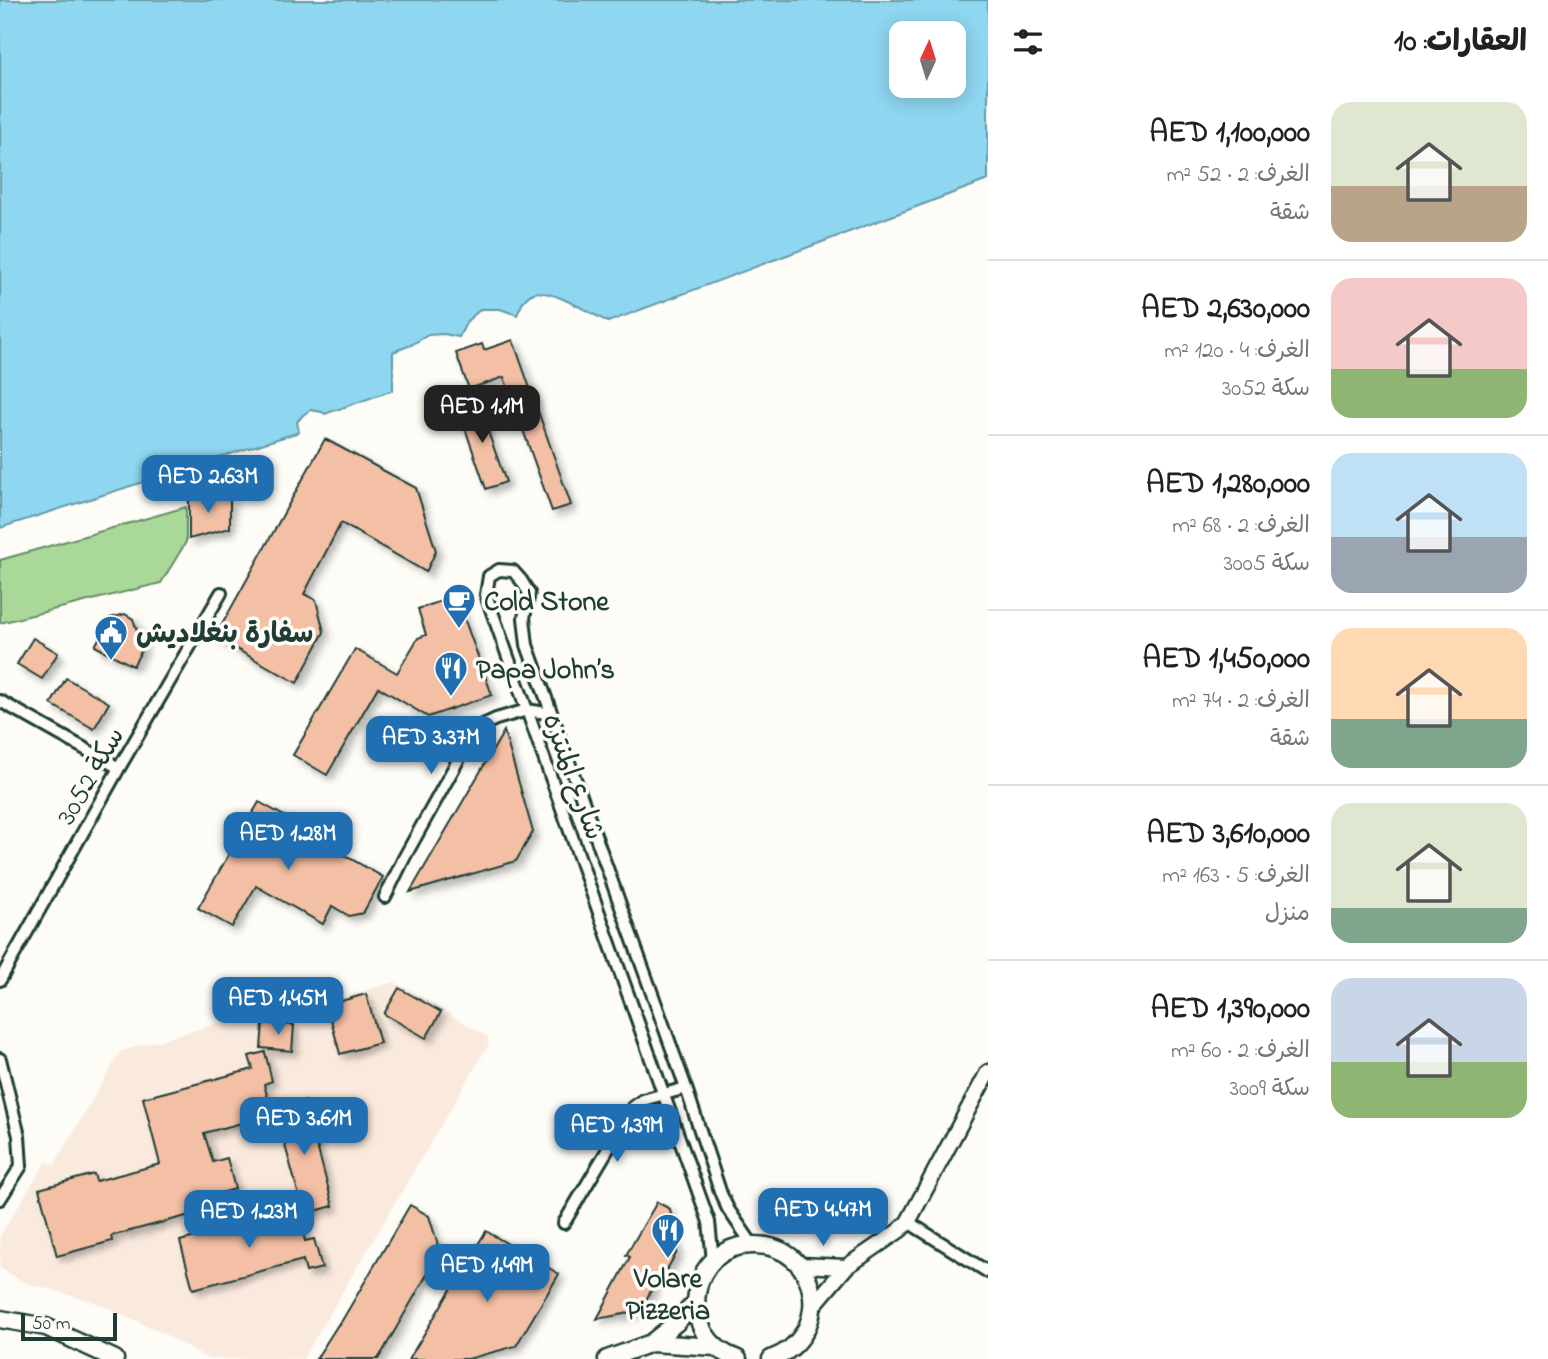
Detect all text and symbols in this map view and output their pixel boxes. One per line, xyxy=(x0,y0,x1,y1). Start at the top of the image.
north arrow xyxy=(889,21,966,98)
map controls xyxy=(889,21,966,98)
text: العقارات: 10 xyxy=(1394,21,1527,65)
icon: filters xyxy=(1009,23,1047,61)
text: AED 1,100,000 xyxy=(1150,112,1310,156)
icon: home xyxy=(1387,130,1471,214)
text: الغرف: 2 · 52 m² xyxy=(1166,159,1310,192)
text: شقة xyxy=(1270,197,1310,230)
text: AED 2,630,000 xyxy=(1141,288,1310,332)
icon: home xyxy=(1387,306,1471,390)
text: الغرف: 4 · 120 m² xyxy=(1164,335,1310,368)
text: سكة 3052 xyxy=(1222,373,1310,406)
pin: AED 1.1M xyxy=(410,386,554,445)
text: AED 1.1M xyxy=(440,391,524,424)
pin: AED 2.63M xyxy=(128,456,288,515)
text: AED 2.63M xyxy=(158,461,258,494)
text: AED 1,280,000 xyxy=(1146,463,1310,507)
icon: home xyxy=(1387,481,1471,565)
text: الغرف: 2 · 68 m² xyxy=(1172,510,1310,543)
text: سكة 3005 xyxy=(1223,548,1310,581)
cafe icon: Cold Stone xyxy=(440,581,478,630)
place label: Cold Stone xyxy=(484,583,610,624)
public building icon: سفارة بنغلاديش xyxy=(92,613,130,662)
place label: سفارة بنغلاديش xyxy=(136,615,313,656)
text: AED 1,450,000 xyxy=(1143,638,1310,682)
restaurant icon: Papa John’s xyxy=(432,649,470,698)
place label: Papa John’s xyxy=(476,651,615,692)
icon: home xyxy=(1387,656,1471,740)
text: الغرف: 2 · 74 m² xyxy=(1172,685,1310,718)
street label: شارع المنتزه xyxy=(530,708,614,846)
pin: AED 3.37M xyxy=(351,716,511,776)
street label: سكة 3052 xyxy=(47,720,137,833)
text: AED 3.37M xyxy=(382,722,480,755)
text: شقة xyxy=(1270,723,1310,756)
pin: AED 1.28M xyxy=(208,812,368,872)
text: AED 3,610,000 xyxy=(1147,813,1310,857)
text: AED 1.28M xyxy=(240,818,336,851)
icon: home xyxy=(1387,831,1471,915)
text: الغرف: 5 · 163 m² xyxy=(1162,860,1310,893)
text: منزل xyxy=(1265,898,1310,931)
pin: AED 1.45M xyxy=(198,978,358,1037)
text: AED 1.45M xyxy=(228,983,328,1016)
text: AED 1,390,000 xyxy=(1151,988,1310,1032)
icon: home xyxy=(1387,1006,1471,1090)
text: الغرف: 2 · 60 m² xyxy=(1171,1035,1310,1068)
text: سكة 3009 xyxy=(1230,1073,1310,1106)
pin: AED 3.61M xyxy=(224,1098,384,1157)
text: AED 3.61M xyxy=(256,1103,352,1136)
pin: AED 1.39M xyxy=(537,1104,697,1164)
text: AED 1.39M xyxy=(570,1110,664,1143)
pin: AED 4.47M xyxy=(743,1188,903,1248)
pin: AED 1.23M xyxy=(169,1190,329,1250)
text: AED 4.47M xyxy=(774,1194,872,1227)
text: AED 1.23M xyxy=(200,1196,298,1229)
restaurant icon: Volare Pizzeria xyxy=(649,1211,687,1260)
pin: AED 1.49M xyxy=(407,1244,567,1304)
text: AED 1.49M xyxy=(440,1250,534,1283)
place label: Volare Pizzeria xyxy=(626,1260,710,1333)
scale bar xyxy=(21,1310,117,1342)
text: 50 m xyxy=(32,1311,71,1338)

